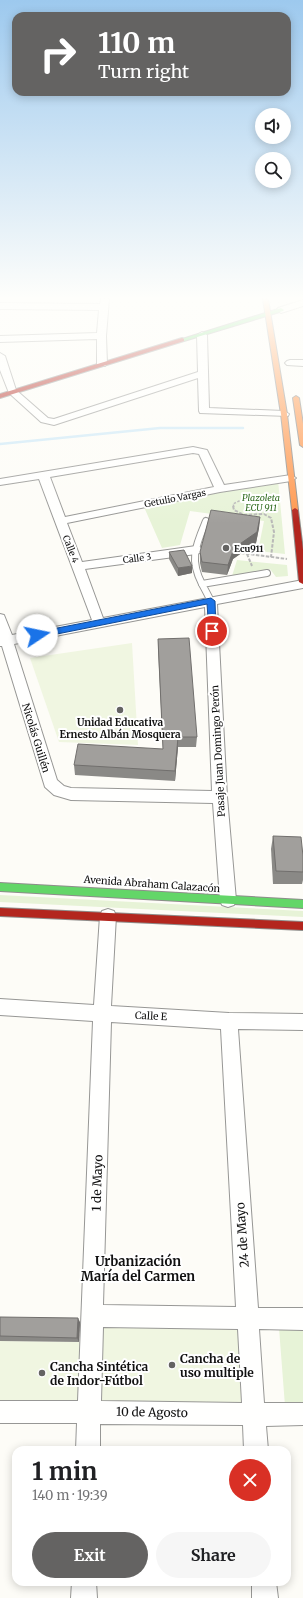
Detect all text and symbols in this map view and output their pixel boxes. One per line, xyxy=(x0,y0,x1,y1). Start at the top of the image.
text: 110 m xyxy=(98,25,175,61)
icon: right xyxy=(32,28,84,80)
text: Turn right xyxy=(98,60,189,83)
map controls xyxy=(255,108,291,188)
button: sound xyxy=(255,108,291,144)
button: search xyxy=(255,152,291,188)
street label: Getulio Vargas xyxy=(143,487,207,509)
park label: Plazoleta ECU 911 xyxy=(242,492,280,513)
street label: Calle 4 xyxy=(61,534,81,565)
marker: Ecu911 xyxy=(221,543,231,553)
place label: Ecu911 xyxy=(234,543,264,554)
street label: Calle 3 xyxy=(122,551,152,565)
position arrow xyxy=(16,614,58,656)
pin xyxy=(195,614,229,648)
icon: arrive xyxy=(201,620,223,642)
street label: Pasaje Juan Domingo Perón xyxy=(208,684,228,817)
street label: Nicolás Guillén xyxy=(19,702,53,775)
marker: Unidad Educativa Ernesto Albán Mosquera xyxy=(115,705,125,715)
place label: Unidad Educativa Ernesto Albán Mosquera xyxy=(59,716,181,741)
street label: Avenida Abraham Calazacón xyxy=(82,873,221,895)
street label: Calle E xyxy=(135,1009,168,1023)
street label: 1 de Mayo xyxy=(89,1154,105,1212)
street label: 24 de Mayo xyxy=(232,1202,252,1268)
district label: Urbanización María del Carmen xyxy=(81,1253,195,1285)
place label: Cancha de uso multiple xyxy=(180,1351,254,1380)
place label: Cancha Sintética de Indor-Fútbol xyxy=(50,1359,149,1388)
marker: Cancha de uso multiple xyxy=(167,1360,177,1370)
marker: Cancha Sintética de Indor-Fútbol xyxy=(37,1368,47,1378)
street label: 10 de Agosto xyxy=(116,1404,188,1420)
text: 1 min xyxy=(32,1456,97,1487)
button: close xyxy=(229,1459,271,1501)
text: 140 m · 19:39 xyxy=(32,1487,108,1504)
button: Exit xyxy=(32,1532,148,1578)
button: Share xyxy=(156,1532,271,1578)

